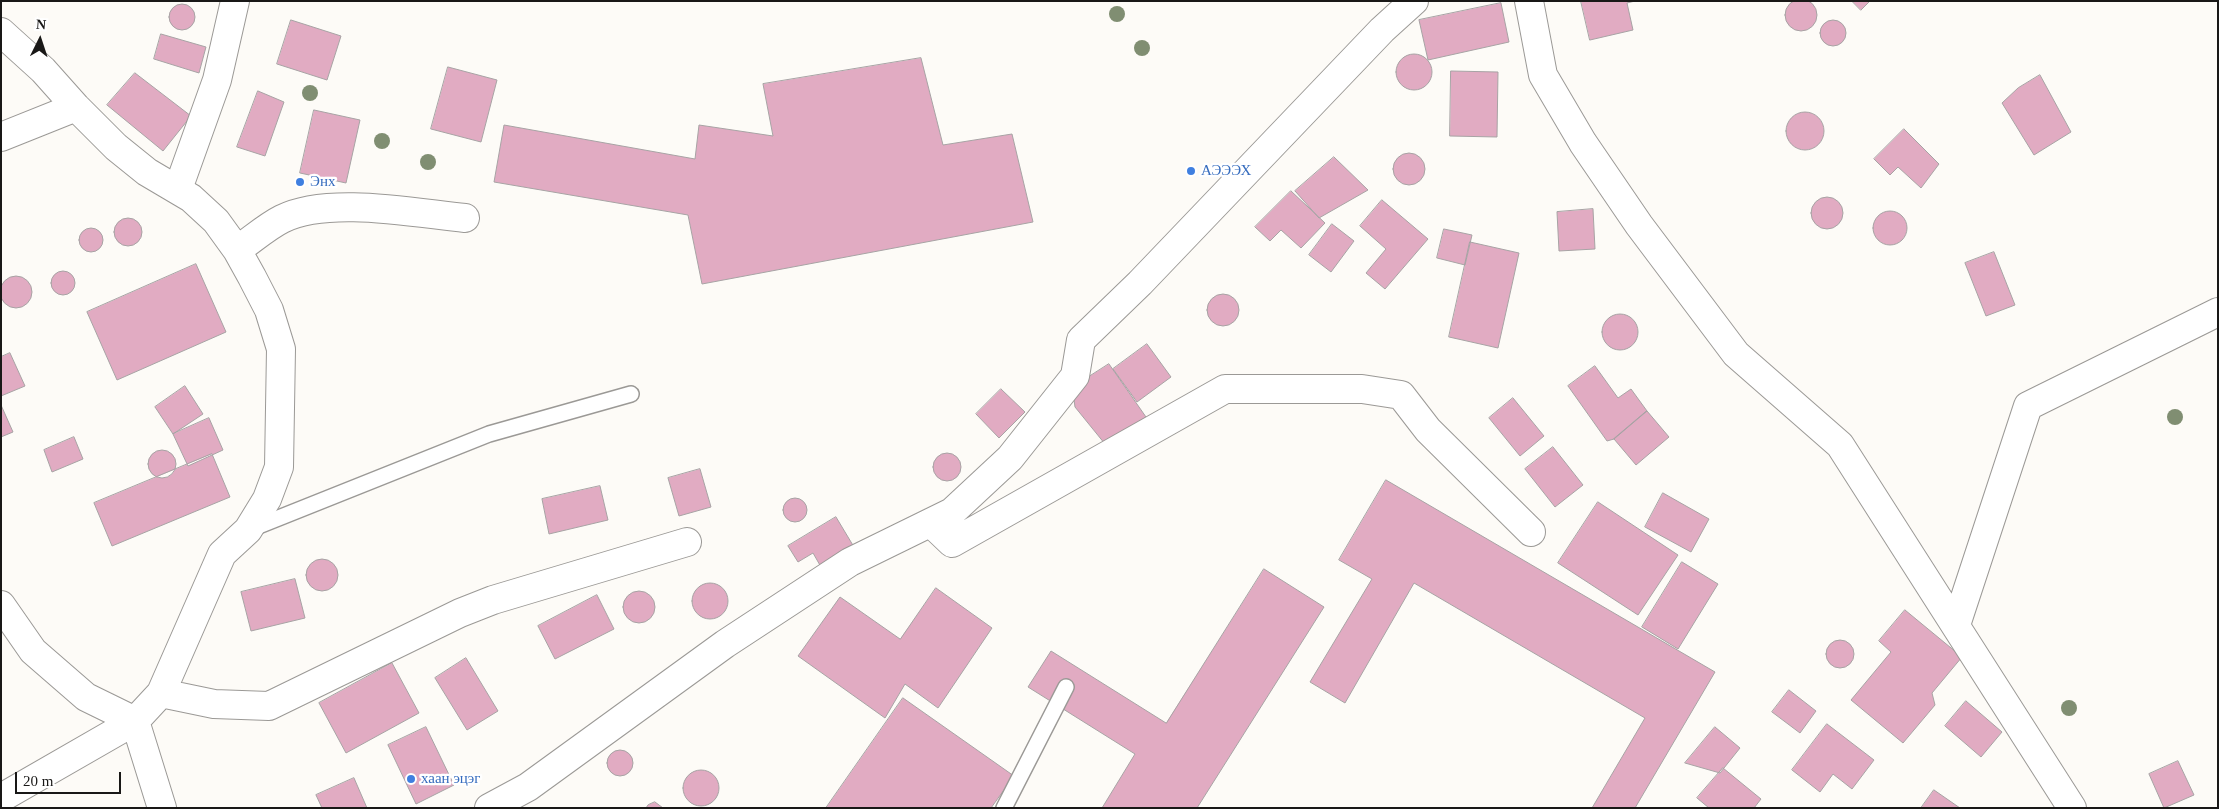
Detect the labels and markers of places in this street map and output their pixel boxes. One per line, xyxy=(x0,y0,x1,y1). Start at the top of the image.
place label: АЭЭЭХ xyxy=(1201,162,1251,180)
marker: АЭЭЭХ xyxy=(1185,165,1197,177)
place label: Энх xyxy=(310,173,335,191)
marker: Энх xyxy=(294,176,306,188)
place label: хаан эцэг xyxy=(421,770,480,788)
marker: хаан эцэг xyxy=(405,773,417,785)

